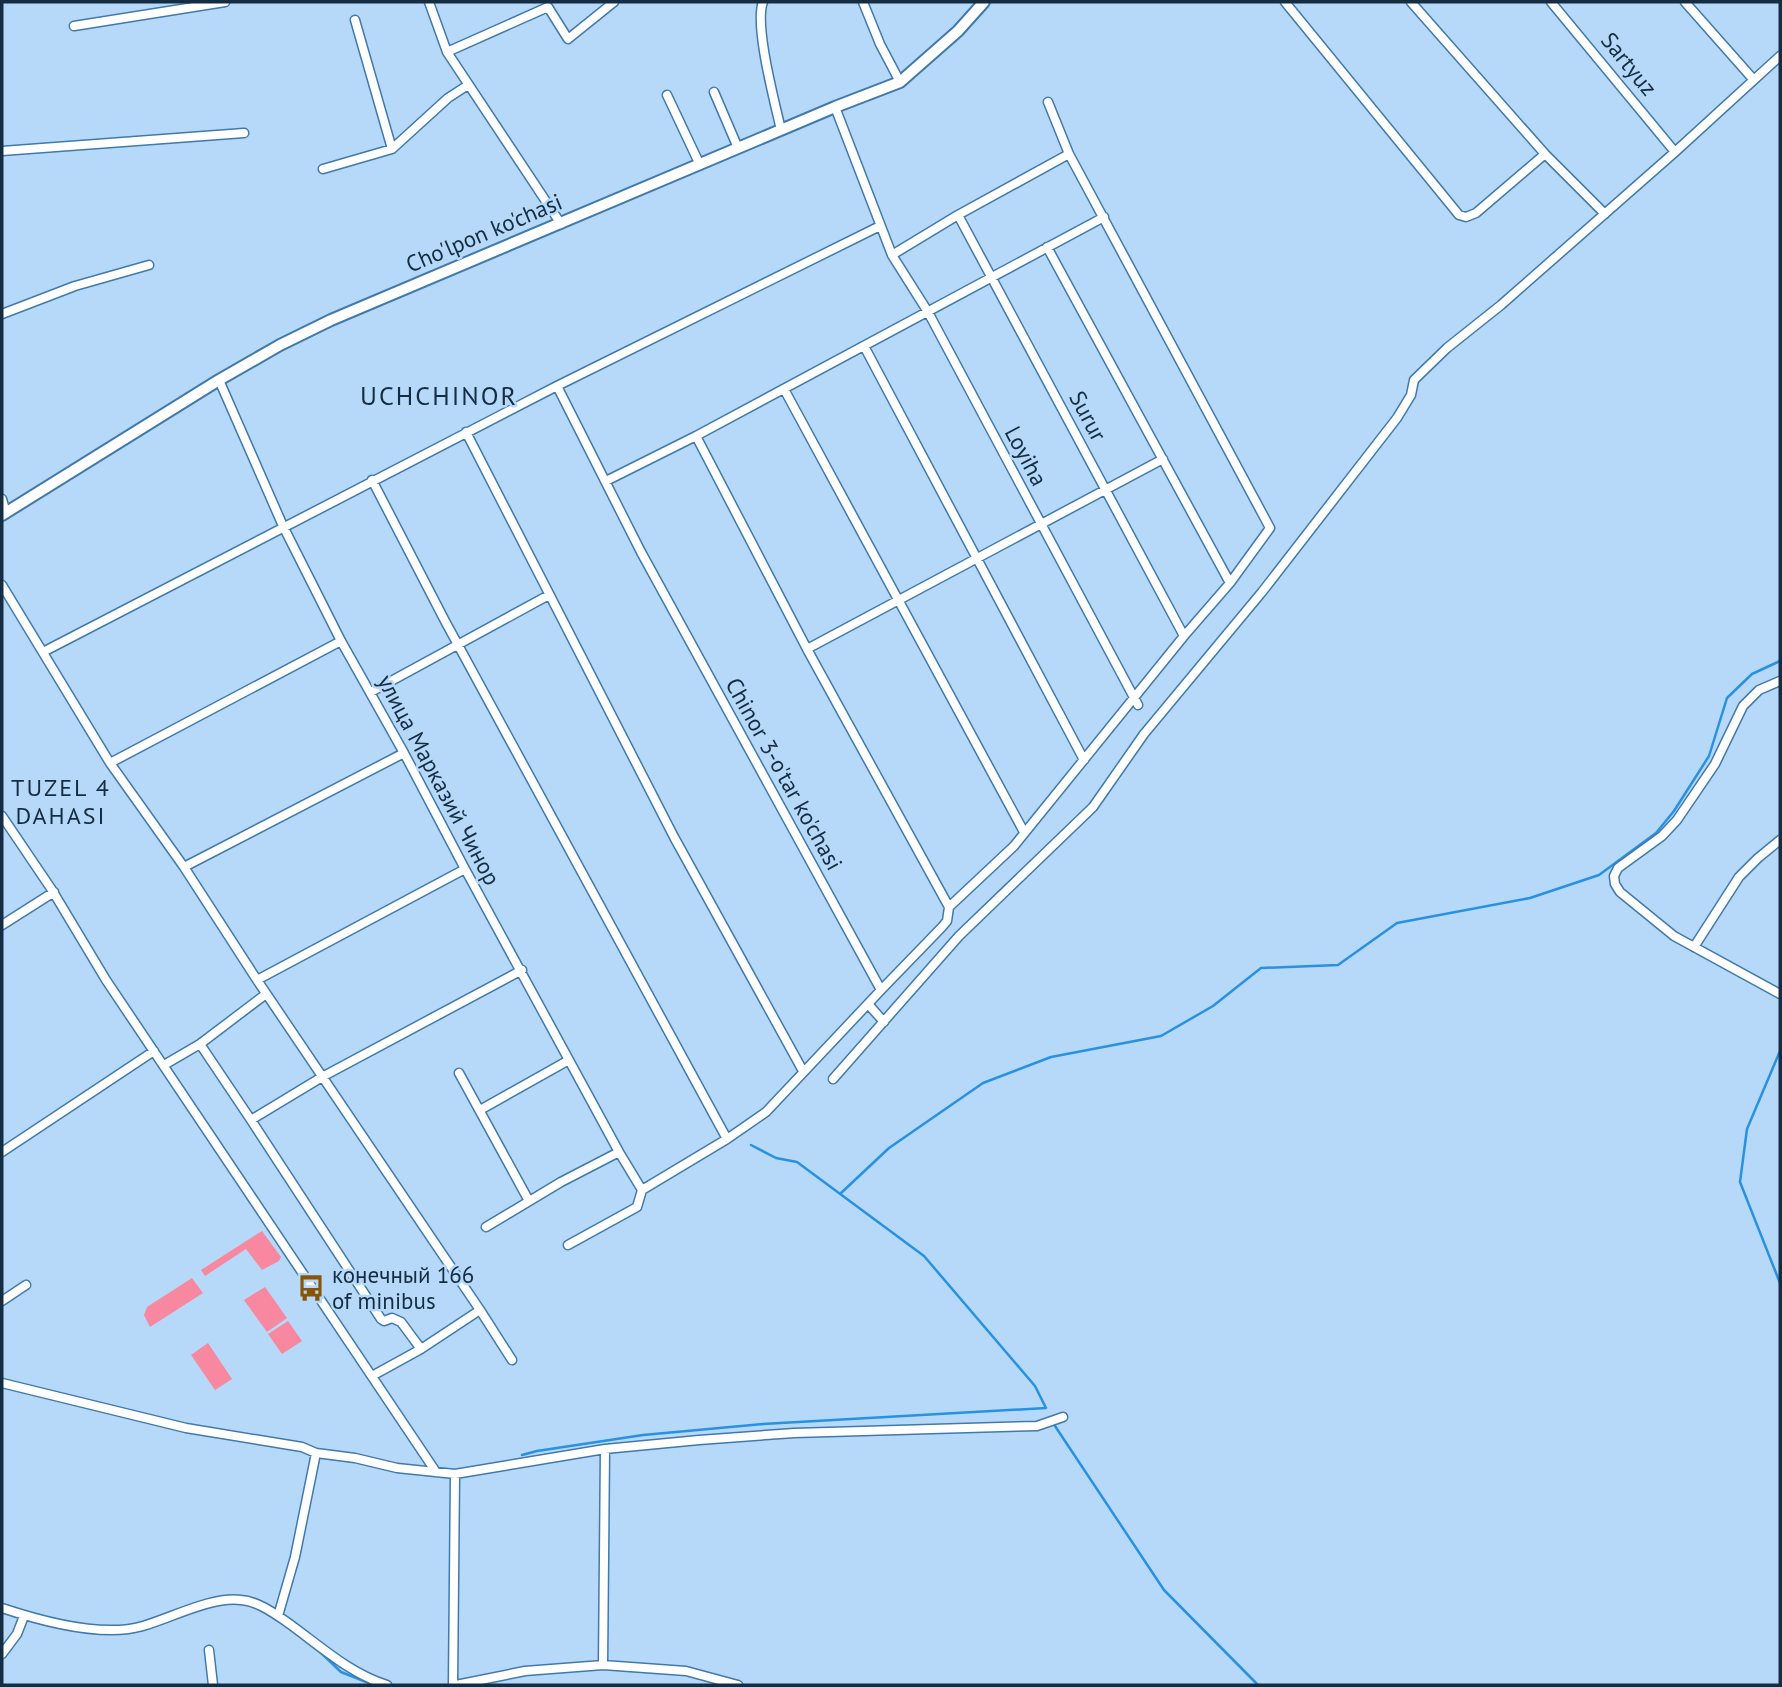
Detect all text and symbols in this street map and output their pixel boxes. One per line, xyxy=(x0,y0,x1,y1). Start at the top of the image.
street label: Sartyuz xyxy=(1595,26,1664,101)
street label: Cho'lpon ko'chasi xyxy=(401,187,566,278)
district label: UCHCHINOR xyxy=(360,379,518,412)
street label: Surur xyxy=(1063,386,1114,446)
street label: Loyiha xyxy=(999,421,1054,491)
street label: улица Марказий Чинор xyxy=(372,670,507,890)
street label: Chinor 3-o'tar ko'chasi xyxy=(719,672,849,875)
district label: TUZEL 4 DAHASI xyxy=(11,772,111,831)
place label: конечный 166 of minibus xyxy=(332,1260,474,1315)
bus stop icon: конечный 166 of minibus xyxy=(296,1273,326,1303)

